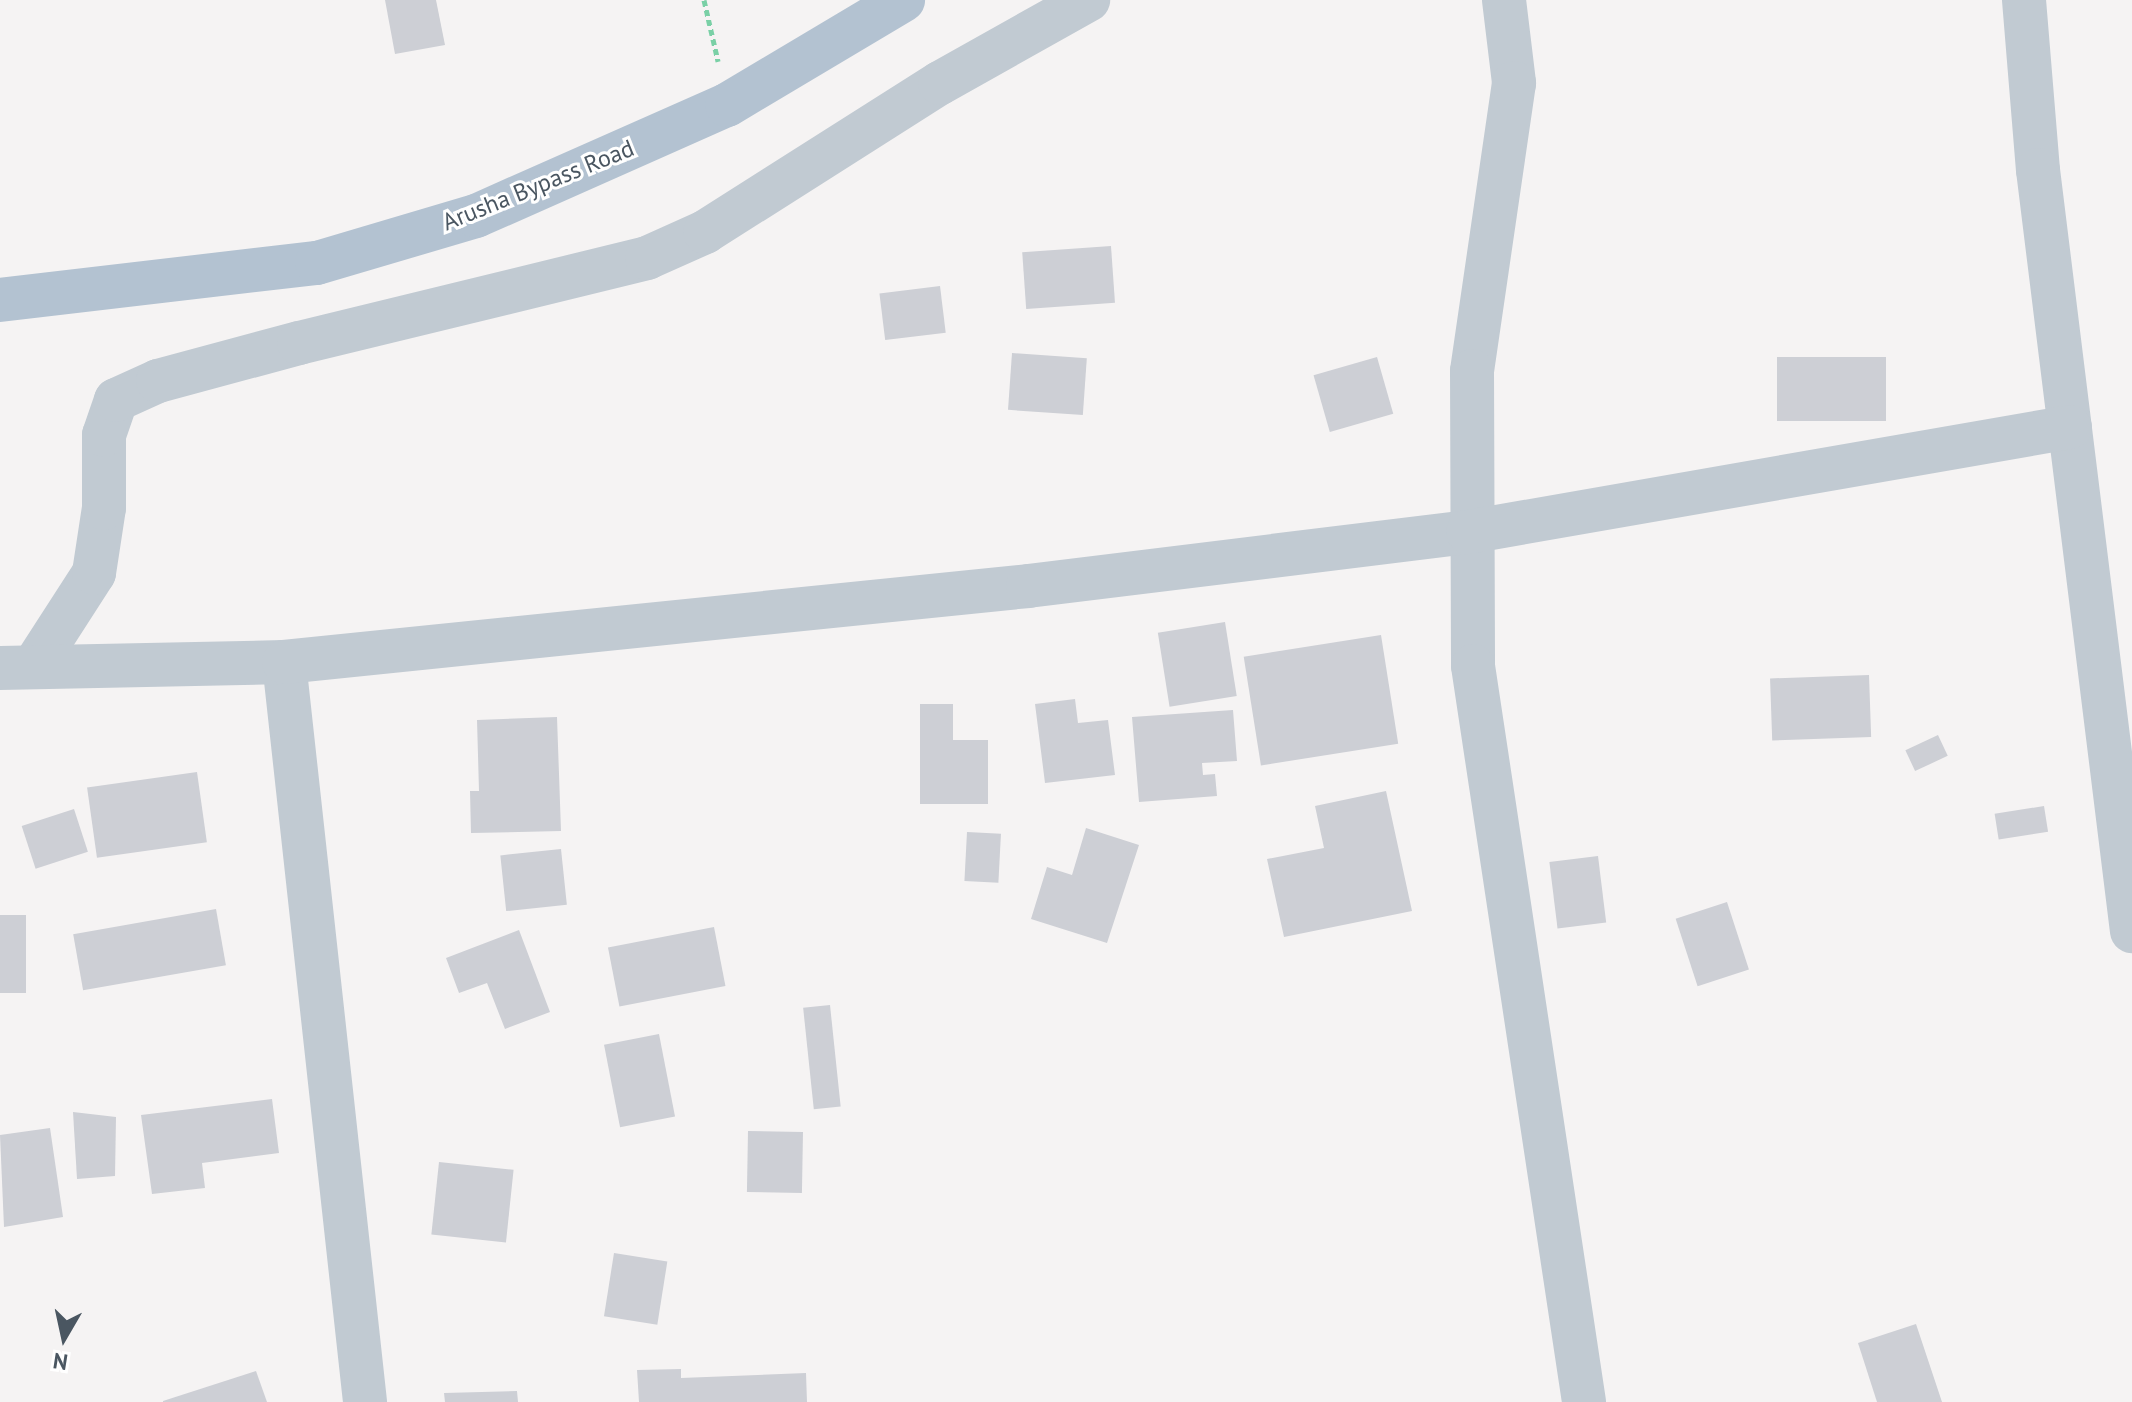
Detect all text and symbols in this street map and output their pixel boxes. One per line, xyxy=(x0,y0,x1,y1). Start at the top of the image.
street label: Arusha Bypass Road xyxy=(438,133,638,237)
north arrow xyxy=(24,1298,104,1378)
text: N xyxy=(51,1347,70,1377)

